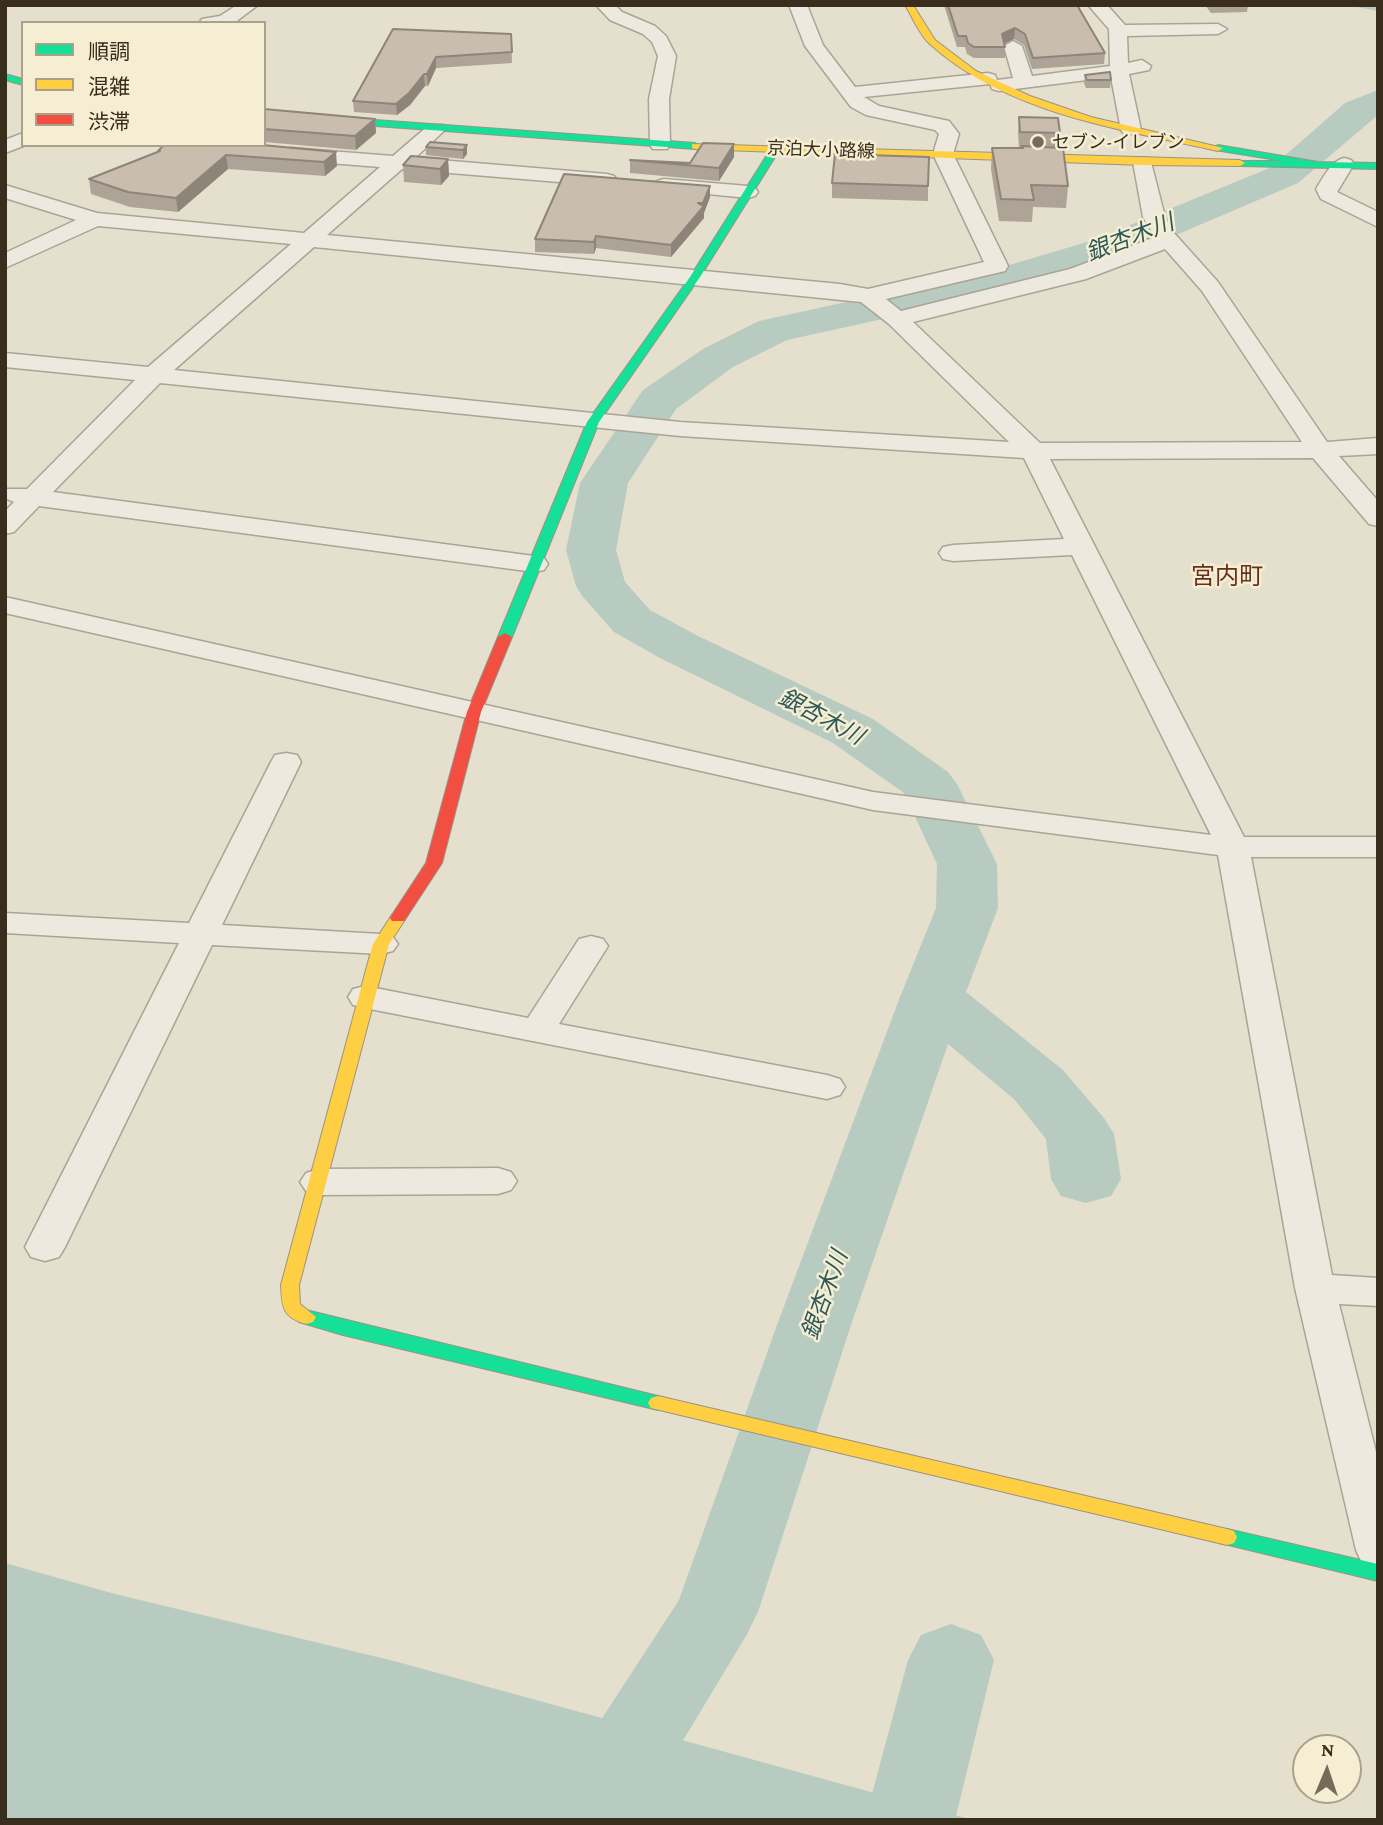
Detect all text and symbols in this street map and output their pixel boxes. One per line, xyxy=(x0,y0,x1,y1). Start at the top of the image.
legend xyxy=(21,21,266,147)
text: 順調 xyxy=(88,40,130,64)
text: 混雑 xyxy=(88,75,130,99)
text: 渋滞 xyxy=(88,110,130,134)
place label: セブン-イレブン xyxy=(1052,131,1185,153)
marker: セブン-イレブン xyxy=(1030,134,1046,150)
street label: 京泊大小路線 xyxy=(767,137,875,163)
water label: 銀杏木川 xyxy=(1082,209,1178,267)
district label: 宮内町 xyxy=(1191,563,1263,591)
water label: 銀杏木川 xyxy=(774,683,868,751)
water label: 銀杏木川 xyxy=(796,1247,854,1343)
north arrow xyxy=(1292,1734,1362,1804)
text: N xyxy=(1321,1739,1335,1760)

